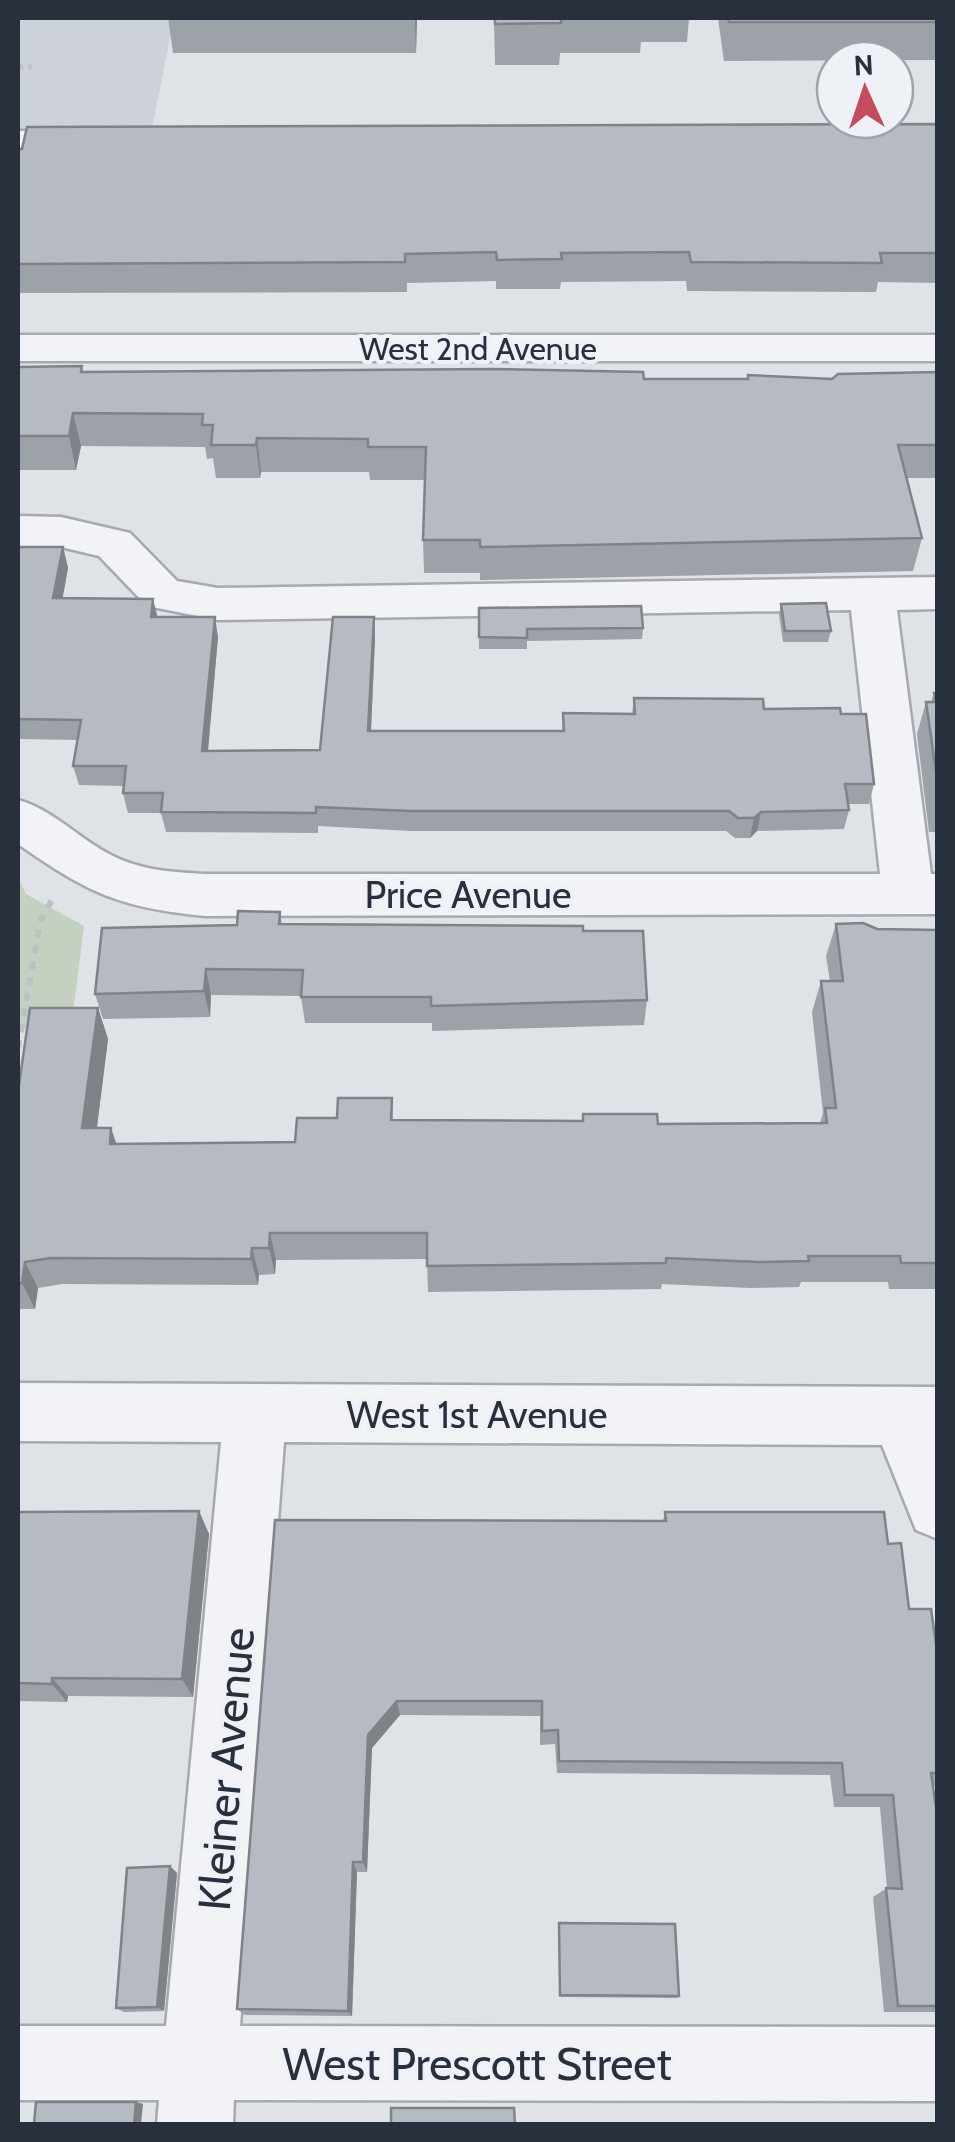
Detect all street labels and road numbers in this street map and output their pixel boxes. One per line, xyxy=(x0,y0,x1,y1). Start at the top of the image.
street label: West 2nd Avenue xyxy=(359,329,597,368)
street label: Price Avenue xyxy=(365,871,572,918)
street label: West 1st Avenue xyxy=(347,1391,608,1438)
street label: Kleiner Avenue xyxy=(187,1625,265,1913)
street label: West Prescott Street xyxy=(282,2037,672,2091)

